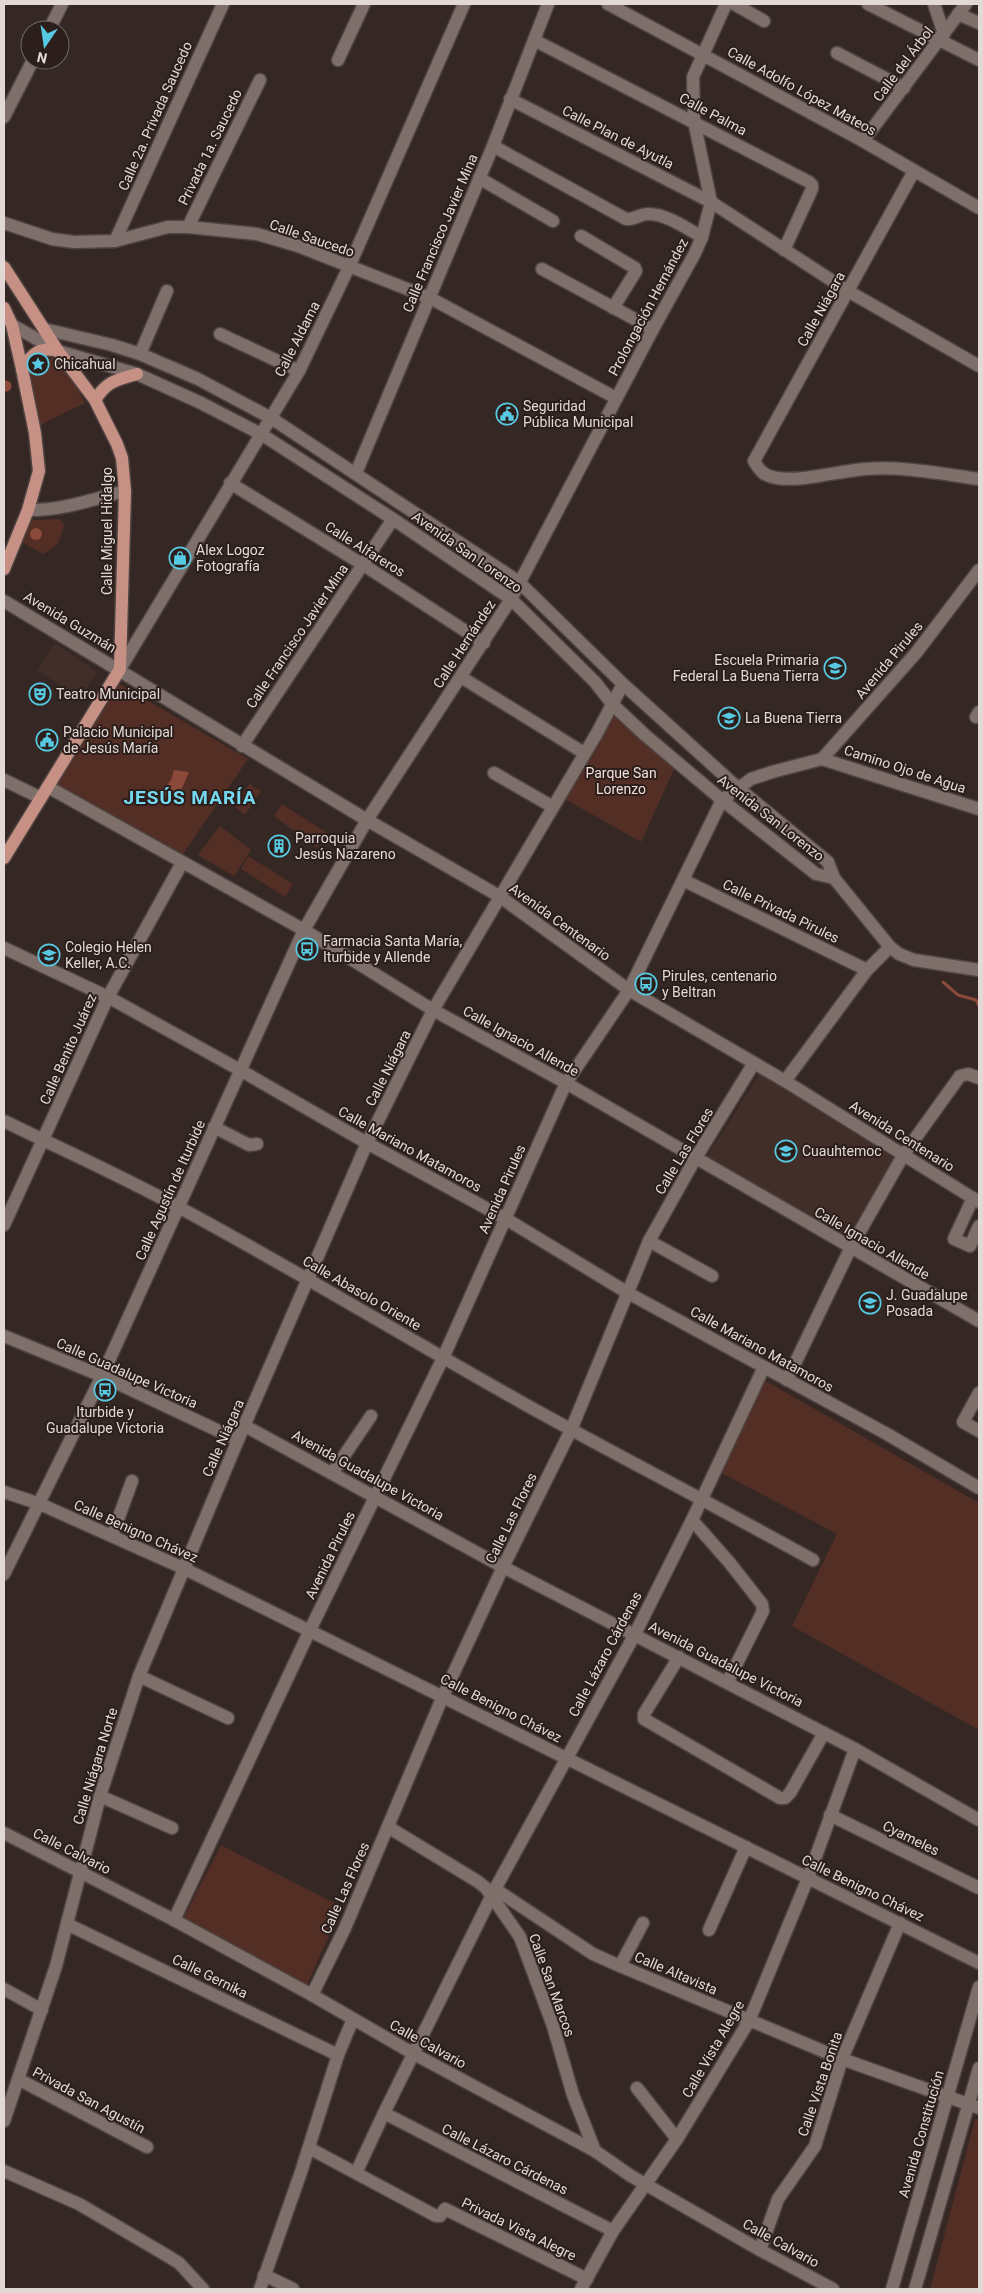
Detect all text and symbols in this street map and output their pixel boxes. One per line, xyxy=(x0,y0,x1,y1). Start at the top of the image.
north arrow xyxy=(20,20,70,70)
street label: Calle del Árbol xyxy=(869,23,936,105)
street label: Calle 2a. Privada Saucedo xyxy=(115,39,195,193)
street label: Calle Adolfo López Mateos xyxy=(725,43,879,139)
text: N xyxy=(35,49,49,67)
street label: Privada 1a. Saucedo xyxy=(175,86,245,208)
street label: Calle Palma xyxy=(677,90,749,138)
street label: Calle Plan de Ayutla xyxy=(560,102,676,172)
street label: Calle Francisco Javier Mina xyxy=(399,151,481,315)
street label: Calle Saucedo xyxy=(267,216,357,260)
street label: Prolongación Hernández xyxy=(605,235,691,379)
street label: Calle Niágara xyxy=(794,269,848,349)
street label: Calle Aldama xyxy=(271,299,323,379)
place icon: Chicahual xyxy=(26,352,50,376)
place label: Chicahual xyxy=(54,356,116,372)
place label: Seguridad Pública Municipal xyxy=(523,398,633,430)
public building icon: Seguridad Pública Municipal xyxy=(495,402,519,426)
street label: Calle Miguel Hidalgo xyxy=(99,467,115,595)
street label: Avenida San Lorenzo xyxy=(409,508,525,596)
street label: Calle Alfareros xyxy=(322,518,408,580)
place label: Alex Logoz Fotografía xyxy=(196,542,265,574)
shop icon: Alex Logoz Fotografía xyxy=(168,546,192,570)
street label: Calle Francisco Javier Mina xyxy=(243,561,351,711)
street label: Avenida Guzmán xyxy=(21,588,119,656)
street label: Calle Hernández xyxy=(430,597,498,691)
street label: Avenida Pirules xyxy=(852,618,926,702)
place label: Escuela Primaria Federal La Buena Tierra xyxy=(673,652,819,684)
school or university icon: Escuela Primaria Federal La Buena Tierra xyxy=(823,656,847,680)
theatre icon: Teatro Municipal xyxy=(28,682,52,706)
place label: Teatro Municipal xyxy=(56,686,160,702)
school or university icon: La Buena Tierra xyxy=(717,706,741,730)
place label: La Buena Tierra xyxy=(745,710,842,726)
place label: Palacio Municipal de Jesús María xyxy=(63,724,173,756)
public building icon: Palacio Municipal de Jesús María xyxy=(35,728,59,752)
street label: Camino Ojo de Agua xyxy=(842,742,968,796)
park label: Parque San Lorenzo xyxy=(585,765,657,797)
street label: Avenida San Lorenzo xyxy=(715,772,827,864)
district label: JESÚS MARÍA xyxy=(123,786,257,809)
place label: Parroquia Jesús Nazareno xyxy=(295,830,396,862)
building icon: Parroquia Jesús Nazareno xyxy=(267,834,291,858)
street label: Calle Privada Pirules xyxy=(720,876,842,946)
street label: Avenida Centenario xyxy=(506,880,614,964)
place label: Farmacia Santa María, Iturbide y Allende xyxy=(323,933,463,965)
bus stop icon: Farmacia Santa María, Iturbide y Allende xyxy=(295,937,319,961)
place label: Colegio Helen Keller, A.C. xyxy=(65,939,152,971)
school or university icon: Colegio Helen Keller, A.C. xyxy=(37,943,61,967)
place label: Pirules, centenario y Beltran xyxy=(662,968,777,1000)
bus stop icon: Pirules, centenario y Beltran xyxy=(634,972,658,996)
street label: Calle Benito Juárez xyxy=(36,991,100,1107)
street label: Calle Ignacio Allende xyxy=(460,1002,582,1080)
street label: Calle Niágara xyxy=(362,1027,414,1109)
street label: Avenida Centenario xyxy=(847,1097,957,1175)
street label: Calle Mariano Matamoros xyxy=(336,1103,484,1195)
street label: Calle Las Flores xyxy=(652,1105,716,1197)
street label: Calle Agustín de Iturbide xyxy=(132,1117,208,1263)
school or university icon: Cuauhtemoc xyxy=(774,1139,798,1163)
street label: Avenida Pirules xyxy=(475,1142,529,1236)
place label: Cuauhtemoc xyxy=(802,1143,881,1159)
street label: Calle Ignacio Allende xyxy=(812,1204,932,1282)
street label: Calle Abasolo Oriente xyxy=(300,1253,424,1333)
place label: J. Guadalupe Posada xyxy=(886,1287,968,1319)
school or university icon: J. Guadalupe Posada xyxy=(858,1291,882,1315)
street label: Calle Mariano Matamoros xyxy=(688,1303,836,1395)
street label: Calle Guadalupe Victoria xyxy=(54,1335,200,1411)
bus stop icon: Iturbide y Guadalupe Victoria xyxy=(93,1378,117,1402)
street label: Calle Niágara xyxy=(199,1397,247,1479)
place label: Iturbide y Guadalupe Victoria xyxy=(46,1404,164,1436)
street label: Avenida Guadalupe Victoria xyxy=(289,1427,447,1523)
street label: Calle Las Flores xyxy=(482,1470,540,1566)
street label: Calle Benigno Chávez xyxy=(71,1496,201,1566)
street label: Avenida Pirules xyxy=(302,1508,358,1602)
street label: Calle Lázaro Cárdenas xyxy=(565,1589,645,1719)
street label: Avenida Guadalupe Victoria xyxy=(646,1618,806,1710)
street label: Calle Benigno Chávez xyxy=(438,1670,564,1746)
street label: Calle Niágara Norte xyxy=(70,1706,120,1826)
street label: Cyameles xyxy=(880,1817,942,1859)
street label: Calle Calvario xyxy=(31,1825,114,1877)
street label: Calle Las Flores xyxy=(318,1840,372,1936)
street label: Calle Benigno Chávez xyxy=(799,1851,927,1925)
street label: Calle San Marcos xyxy=(526,1931,578,2039)
street label: Calle Altavista xyxy=(632,1948,720,1998)
street label: Calle Gernika xyxy=(170,1951,250,2001)
street label: Calle Vista Alegre xyxy=(679,1998,747,2100)
street label: Calle Calvario xyxy=(387,2016,469,2072)
street label: Calle Vista Bonita xyxy=(795,2030,845,2138)
street label: Privada San Agustín xyxy=(30,2064,148,2136)
street label: Avenida Constitución xyxy=(895,2068,947,2200)
street label: Calle Lázaro Cárdenas xyxy=(439,2120,571,2198)
street label: Privada Vista Alegre xyxy=(459,2194,579,2264)
street label: Calle Calvario xyxy=(740,2215,822,2271)

